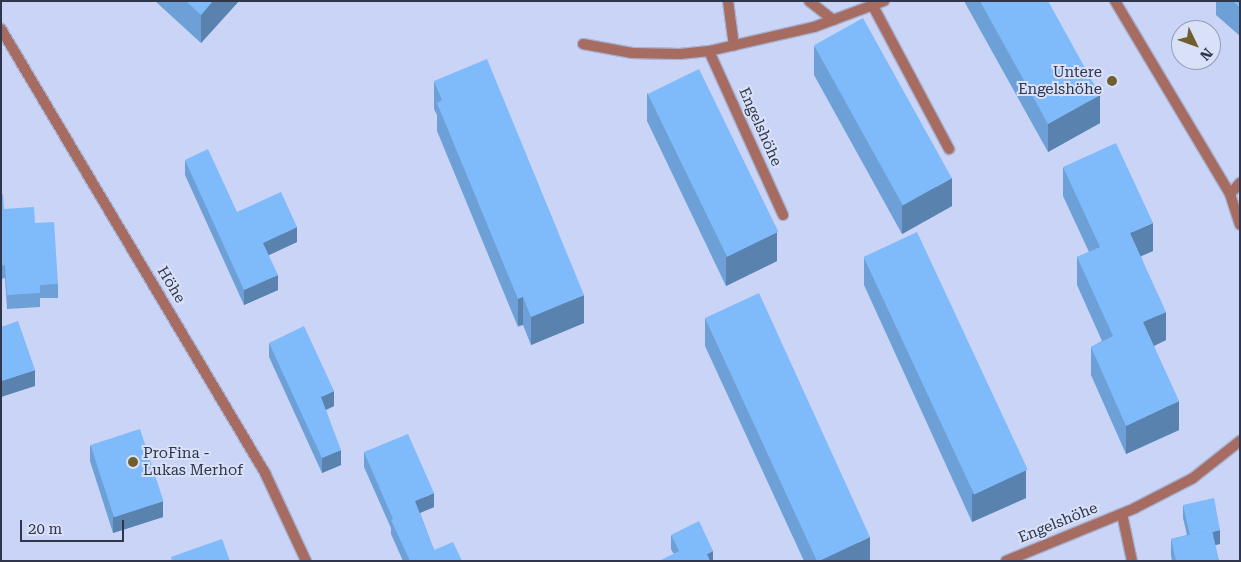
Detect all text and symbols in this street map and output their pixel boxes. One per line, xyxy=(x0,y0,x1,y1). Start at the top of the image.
north arrow xyxy=(1171,20,1221,70)
text: N xyxy=(1197,45,1216,64)
place label: Untere Engelshöhe xyxy=(1018,63,1102,98)
marker: Untere Engelshöhe xyxy=(1106,75,1118,87)
street label: Engelshöhe xyxy=(735,85,785,169)
street label: Höhe xyxy=(153,263,189,307)
place label: ProFina - Lukas Merhof xyxy=(143,444,243,479)
marker: ProFina - Lukas Merhof xyxy=(127,456,139,468)
street label: Engelshöhe xyxy=(1016,499,1100,547)
scale bar xyxy=(22,510,126,542)
text: 20 m xyxy=(28,520,62,538)

